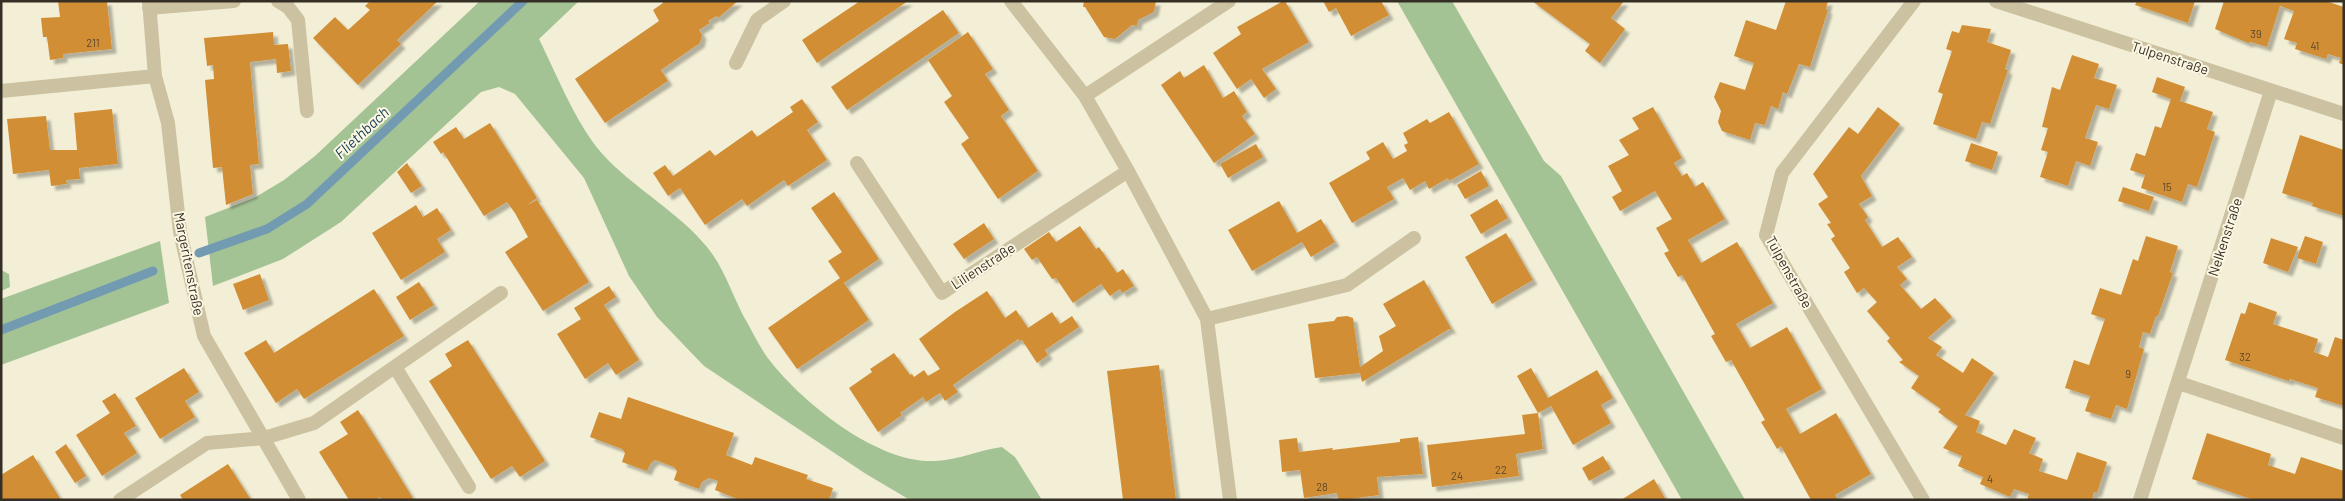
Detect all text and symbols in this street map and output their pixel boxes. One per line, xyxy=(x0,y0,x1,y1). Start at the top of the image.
house number: 39 xyxy=(2250,27,2262,40)
house number: 211 xyxy=(86,36,100,49)
street label: Tulpenstraße xyxy=(2129,37,2211,78)
house number: 41 xyxy=(2311,39,2319,52)
water label: Fliethbach xyxy=(331,103,392,162)
house number: 15 xyxy=(2162,180,2172,193)
street label: Nelkenstraße xyxy=(2204,196,2245,278)
street label: Margeritenstraße xyxy=(171,211,208,317)
street label: Tulpenstraße xyxy=(1763,233,1816,311)
street label: Lilienstraße xyxy=(948,239,1018,292)
house number: 32 xyxy=(2239,350,2251,363)
house number: 9 xyxy=(2125,367,2131,380)
house number: 22 xyxy=(1495,463,1507,476)
house number: 24 xyxy=(1451,469,1463,482)
house number: 4 xyxy=(1987,472,1993,485)
house number: 28 xyxy=(1316,480,1328,493)

